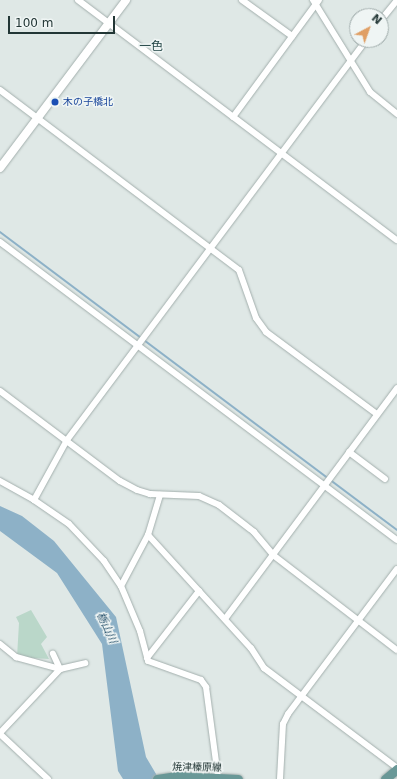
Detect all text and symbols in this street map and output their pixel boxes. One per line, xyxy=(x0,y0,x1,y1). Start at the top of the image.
scale bar xyxy=(10,8,117,34)
north arrow xyxy=(349,8,389,48)
text: N xyxy=(369,11,384,27)
text: 100 m xyxy=(15,16,53,30)
district label: 一色 xyxy=(139,40,163,54)
place label: 木の子橋北 xyxy=(63,96,113,108)
marker: 木の子橋北 xyxy=(50,97,60,107)
water label: 栃山川 xyxy=(93,610,119,646)
street label: 焼津榛原線 xyxy=(172,761,222,773)

